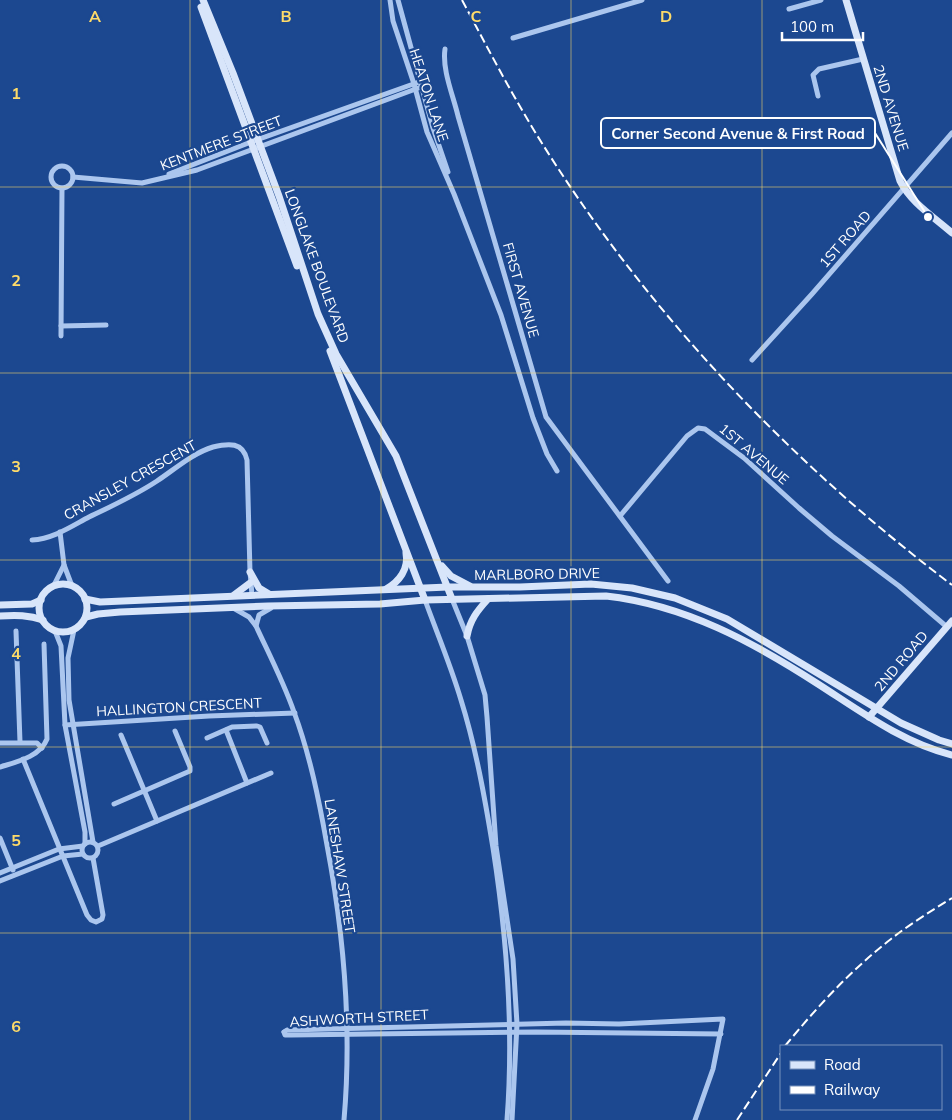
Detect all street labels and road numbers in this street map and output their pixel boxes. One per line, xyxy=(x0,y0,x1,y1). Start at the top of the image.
street label: HEATON LANE xyxy=(405,46,453,144)
street label: 2ND AVENUE xyxy=(869,63,913,153)
street label: KENTMERE STREET xyxy=(157,111,285,175)
street label: LONGLAKE BOULEVARD xyxy=(281,186,353,346)
street label: 1ST ROAD xyxy=(815,207,875,271)
street label: FIRST AVENUE xyxy=(499,240,543,340)
street label: 1ST AVENUE xyxy=(715,420,793,488)
street label: CRANSLEY CRESCENT xyxy=(60,436,200,524)
street label: MARLBORO DRIVE xyxy=(474,564,600,584)
street label: 2ND ROAD xyxy=(870,627,932,695)
street label: HALLINGTON CRESCENT xyxy=(96,694,263,720)
street label: LANESHAW STREET xyxy=(320,798,360,935)
street label: ASHWORTH STREET xyxy=(289,1005,430,1031)

